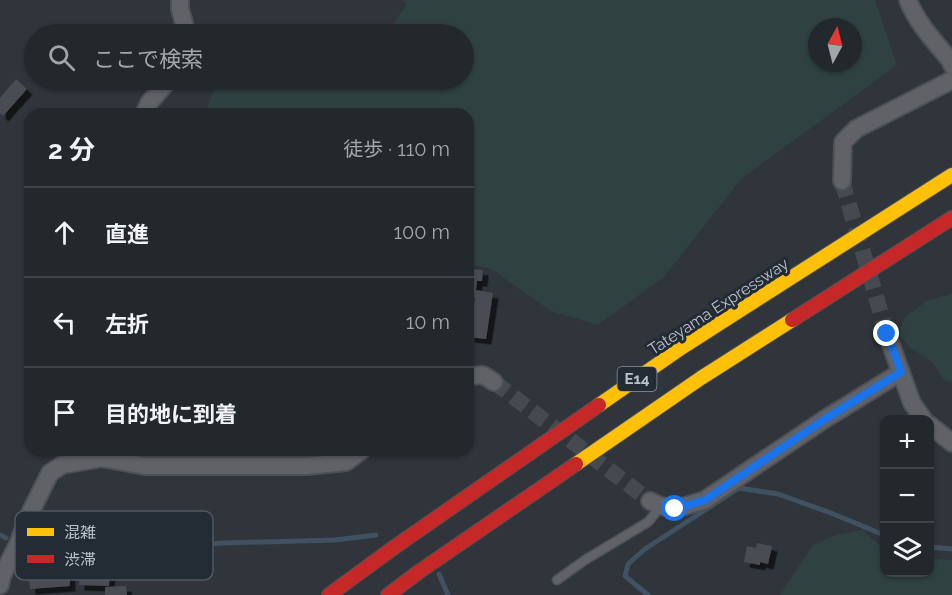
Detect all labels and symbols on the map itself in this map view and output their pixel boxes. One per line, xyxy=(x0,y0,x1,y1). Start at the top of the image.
north arrow xyxy=(808,18,862,72)
street label: Tateyama Expressway xyxy=(645,254,792,359)
route end xyxy=(873,320,899,346)
road number: E14 xyxy=(618,367,656,391)
route start xyxy=(661,495,687,521)
legend xyxy=(15,511,213,580)
text: 混雑 xyxy=(64,523,96,542)
text: 渋滞 xyxy=(64,550,96,569)

